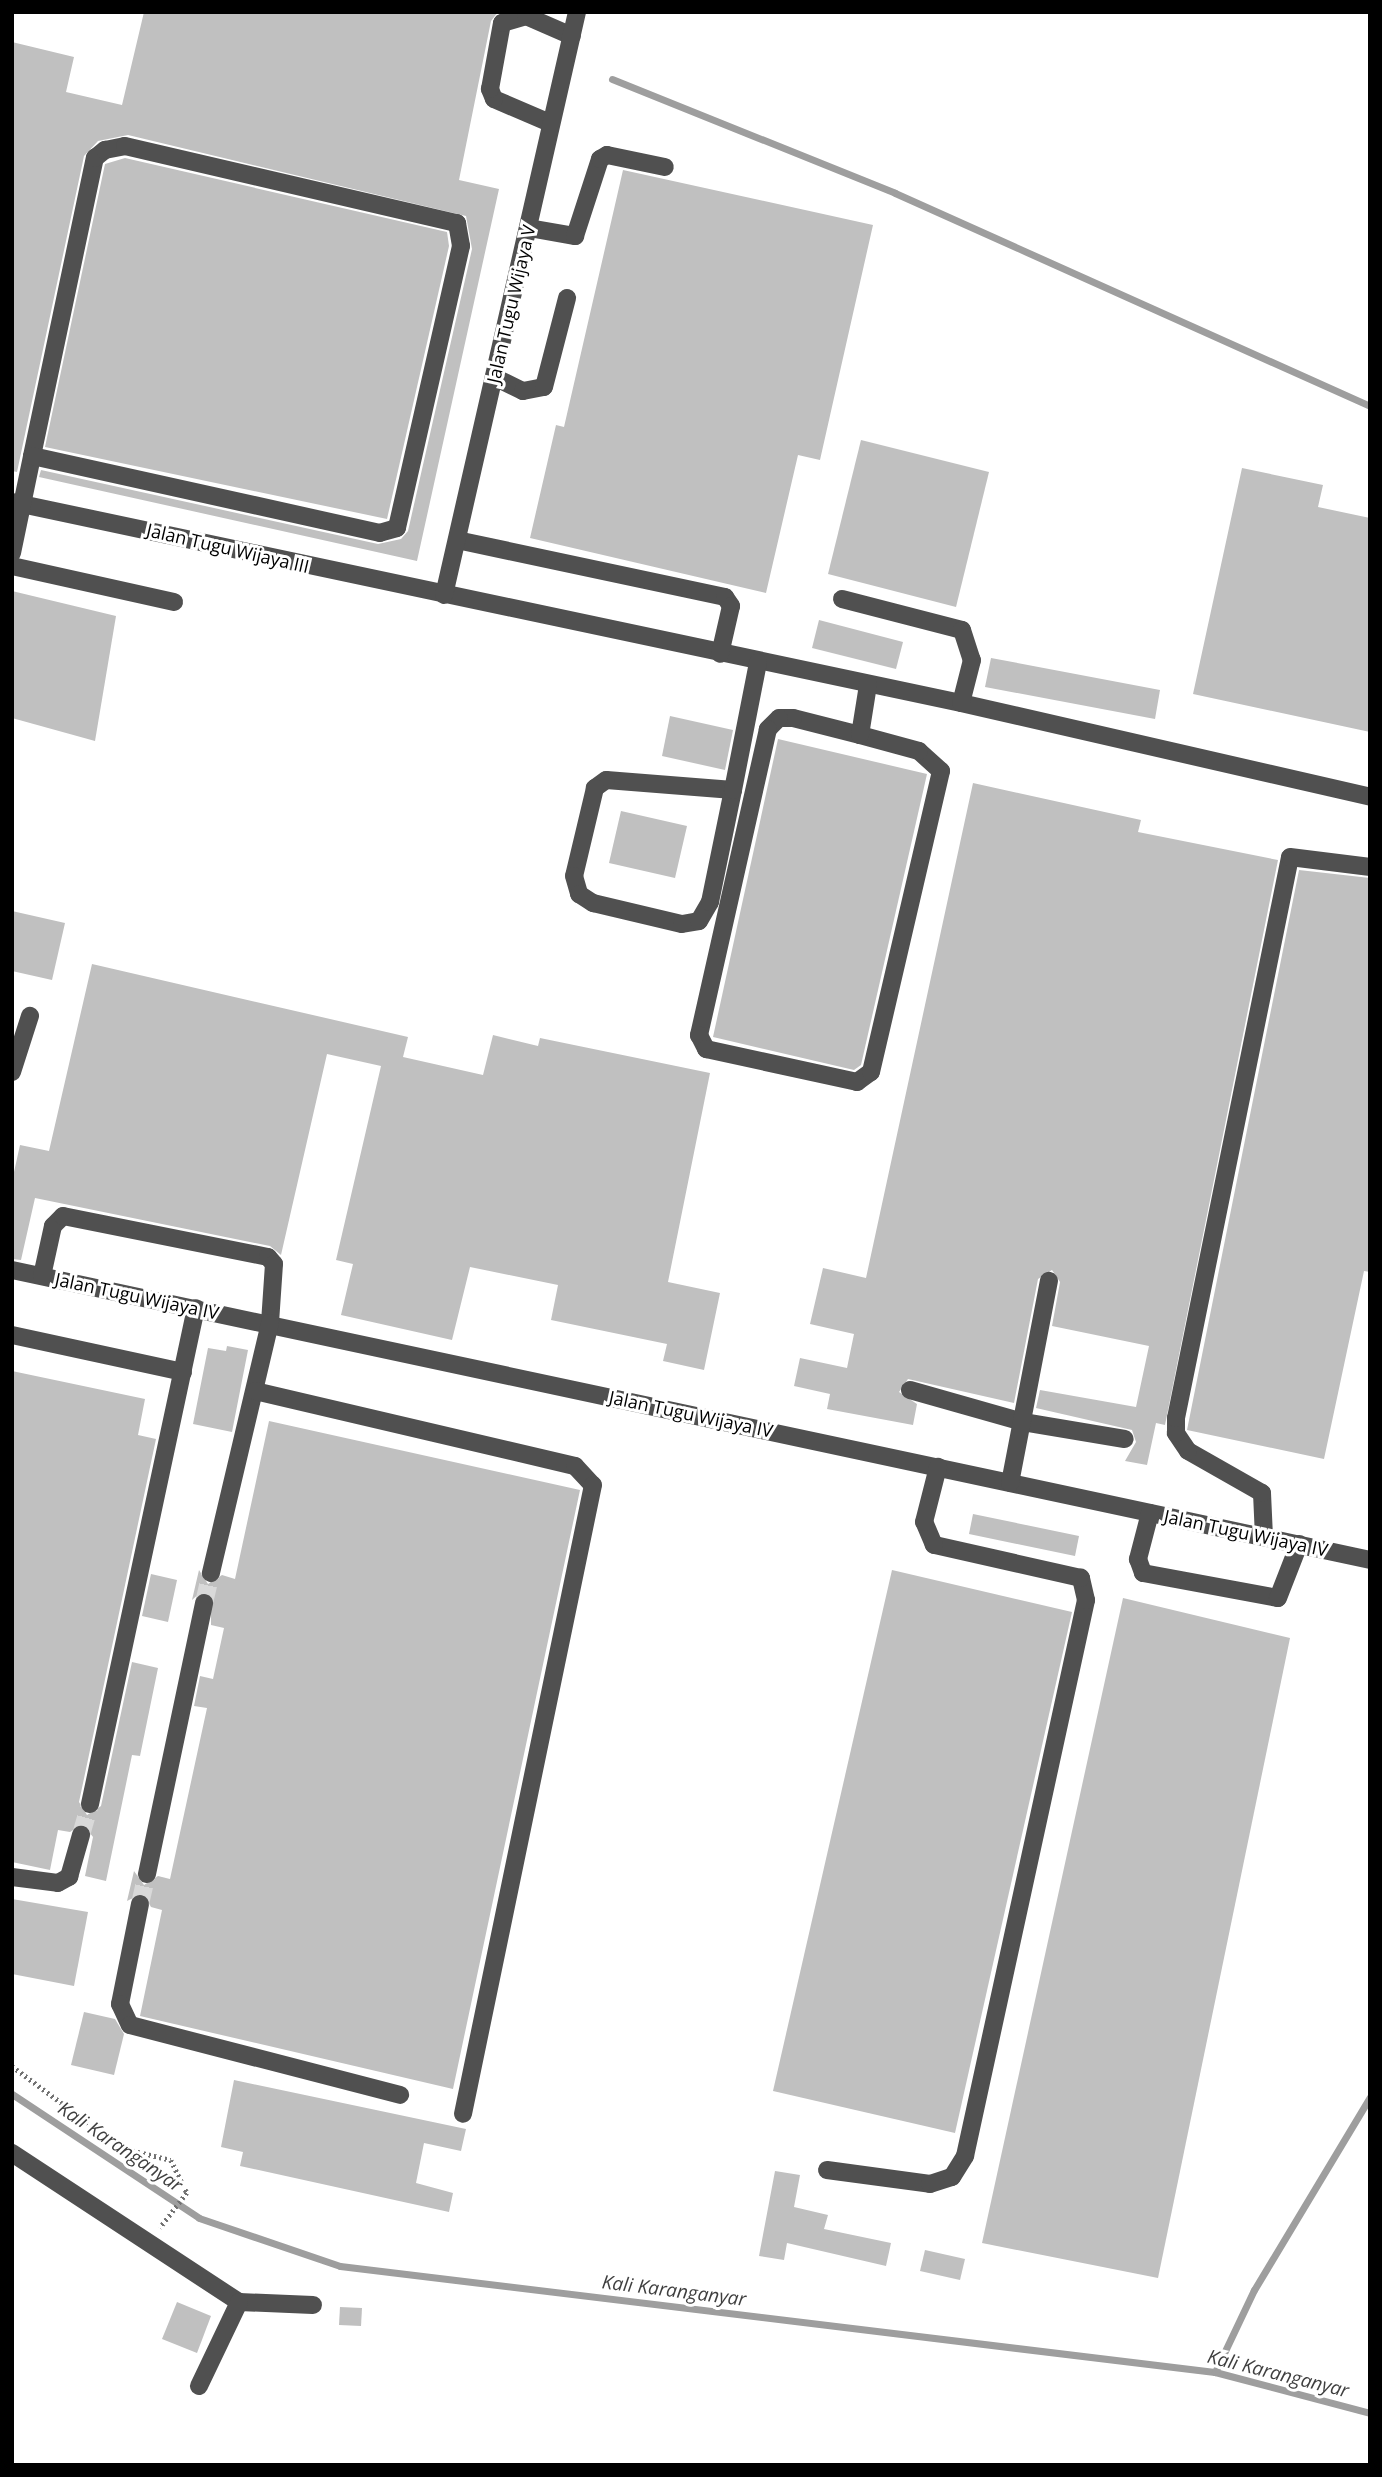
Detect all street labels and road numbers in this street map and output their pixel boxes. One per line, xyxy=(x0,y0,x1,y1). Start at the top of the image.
street label: Jalan Tugu Wijaya V xyxy=(482,223,540,385)
street label: Jalan Tugu Wijaya III xyxy=(145,519,311,577)
street label: Jalan Tugu Wijaya IV xyxy=(53,1268,221,1324)
street label: Jalan Tugu Wijaya IV xyxy=(607,1386,775,1442)
street label: Jalan Tugu Wijaya IV xyxy=(1162,1505,1330,1561)

